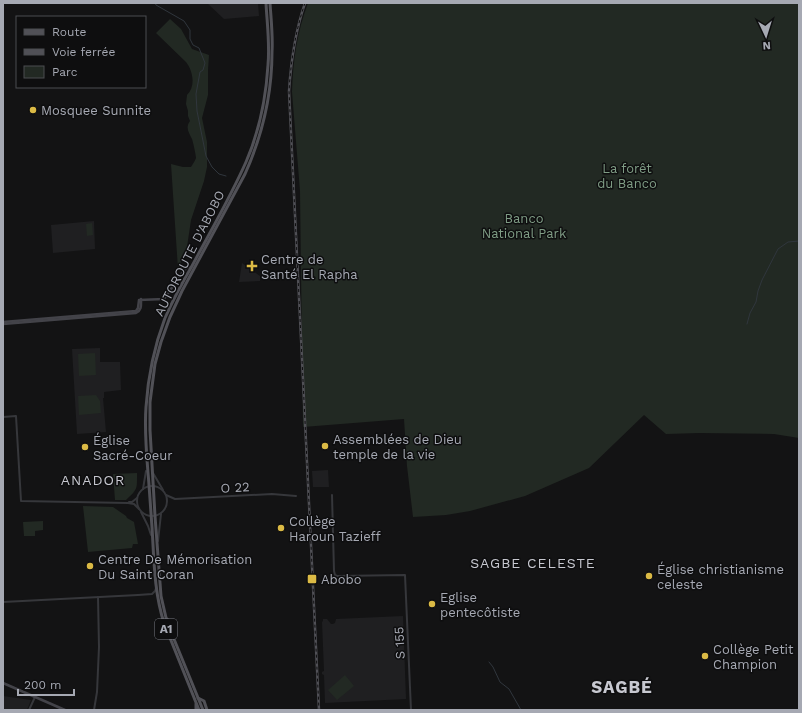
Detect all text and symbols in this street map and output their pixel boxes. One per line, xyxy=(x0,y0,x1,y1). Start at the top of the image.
legend xyxy=(16,16,146,88)
north arrow xyxy=(746,16,786,56)
text: Route xyxy=(52,25,86,39)
text: N xyxy=(762,39,771,52)
text: Voie ferrée xyxy=(52,45,115,59)
text: Parc xyxy=(52,65,78,79)
place label: Mosquee Sunnite xyxy=(41,103,151,118)
marker: Mosquee Sunnite xyxy=(28,105,38,115)
park label: La forêt du Banco xyxy=(597,161,657,191)
street label: AUTOROUTE D'ABOBO xyxy=(151,188,228,319)
park label: Banco National Park xyxy=(482,211,567,241)
place label: Centre de Santé El Rapha xyxy=(261,252,358,282)
marker: Centre de Santé El Rapha xyxy=(246,260,258,272)
place label: Église Sacré-Coeur xyxy=(93,432,173,463)
place label: Assemblées de Dieu temple de la vie xyxy=(333,432,462,462)
marker: Assemblées de Dieu temple de la vie xyxy=(320,441,330,451)
marker: Église Sacré-Coeur xyxy=(80,442,90,452)
district label: ANADOR xyxy=(61,472,125,488)
street label: O 22 xyxy=(220,479,250,496)
place label: Collège Haroun Tazieff xyxy=(289,514,382,544)
marker: Collège Haroun Tazieff xyxy=(276,523,286,533)
place label: Centre De Mémorisation Du Saint Coran xyxy=(98,552,252,582)
district label: SAGBE CELESTE xyxy=(470,555,596,571)
marker: Centre De Mémorisation Du Saint Coran xyxy=(85,561,95,571)
place label: Église christianisme celeste xyxy=(657,561,784,592)
marker: Église christianisme celeste xyxy=(644,571,654,581)
place label: Abobo xyxy=(321,572,362,587)
marker: Abobo xyxy=(306,573,318,585)
place label: Eglise pentecôtiste xyxy=(440,590,520,620)
marker: Eglise pentecôtiste xyxy=(427,599,437,609)
road number: A1 xyxy=(155,619,177,639)
street label: S 155 xyxy=(391,626,408,660)
place label: Collège Petit Champion xyxy=(713,642,794,672)
marker: Collège Petit Champion xyxy=(700,651,710,661)
scale bar xyxy=(18,671,74,697)
district label: SAGBÉ xyxy=(591,677,653,697)
text: 200 m xyxy=(24,678,61,692)

